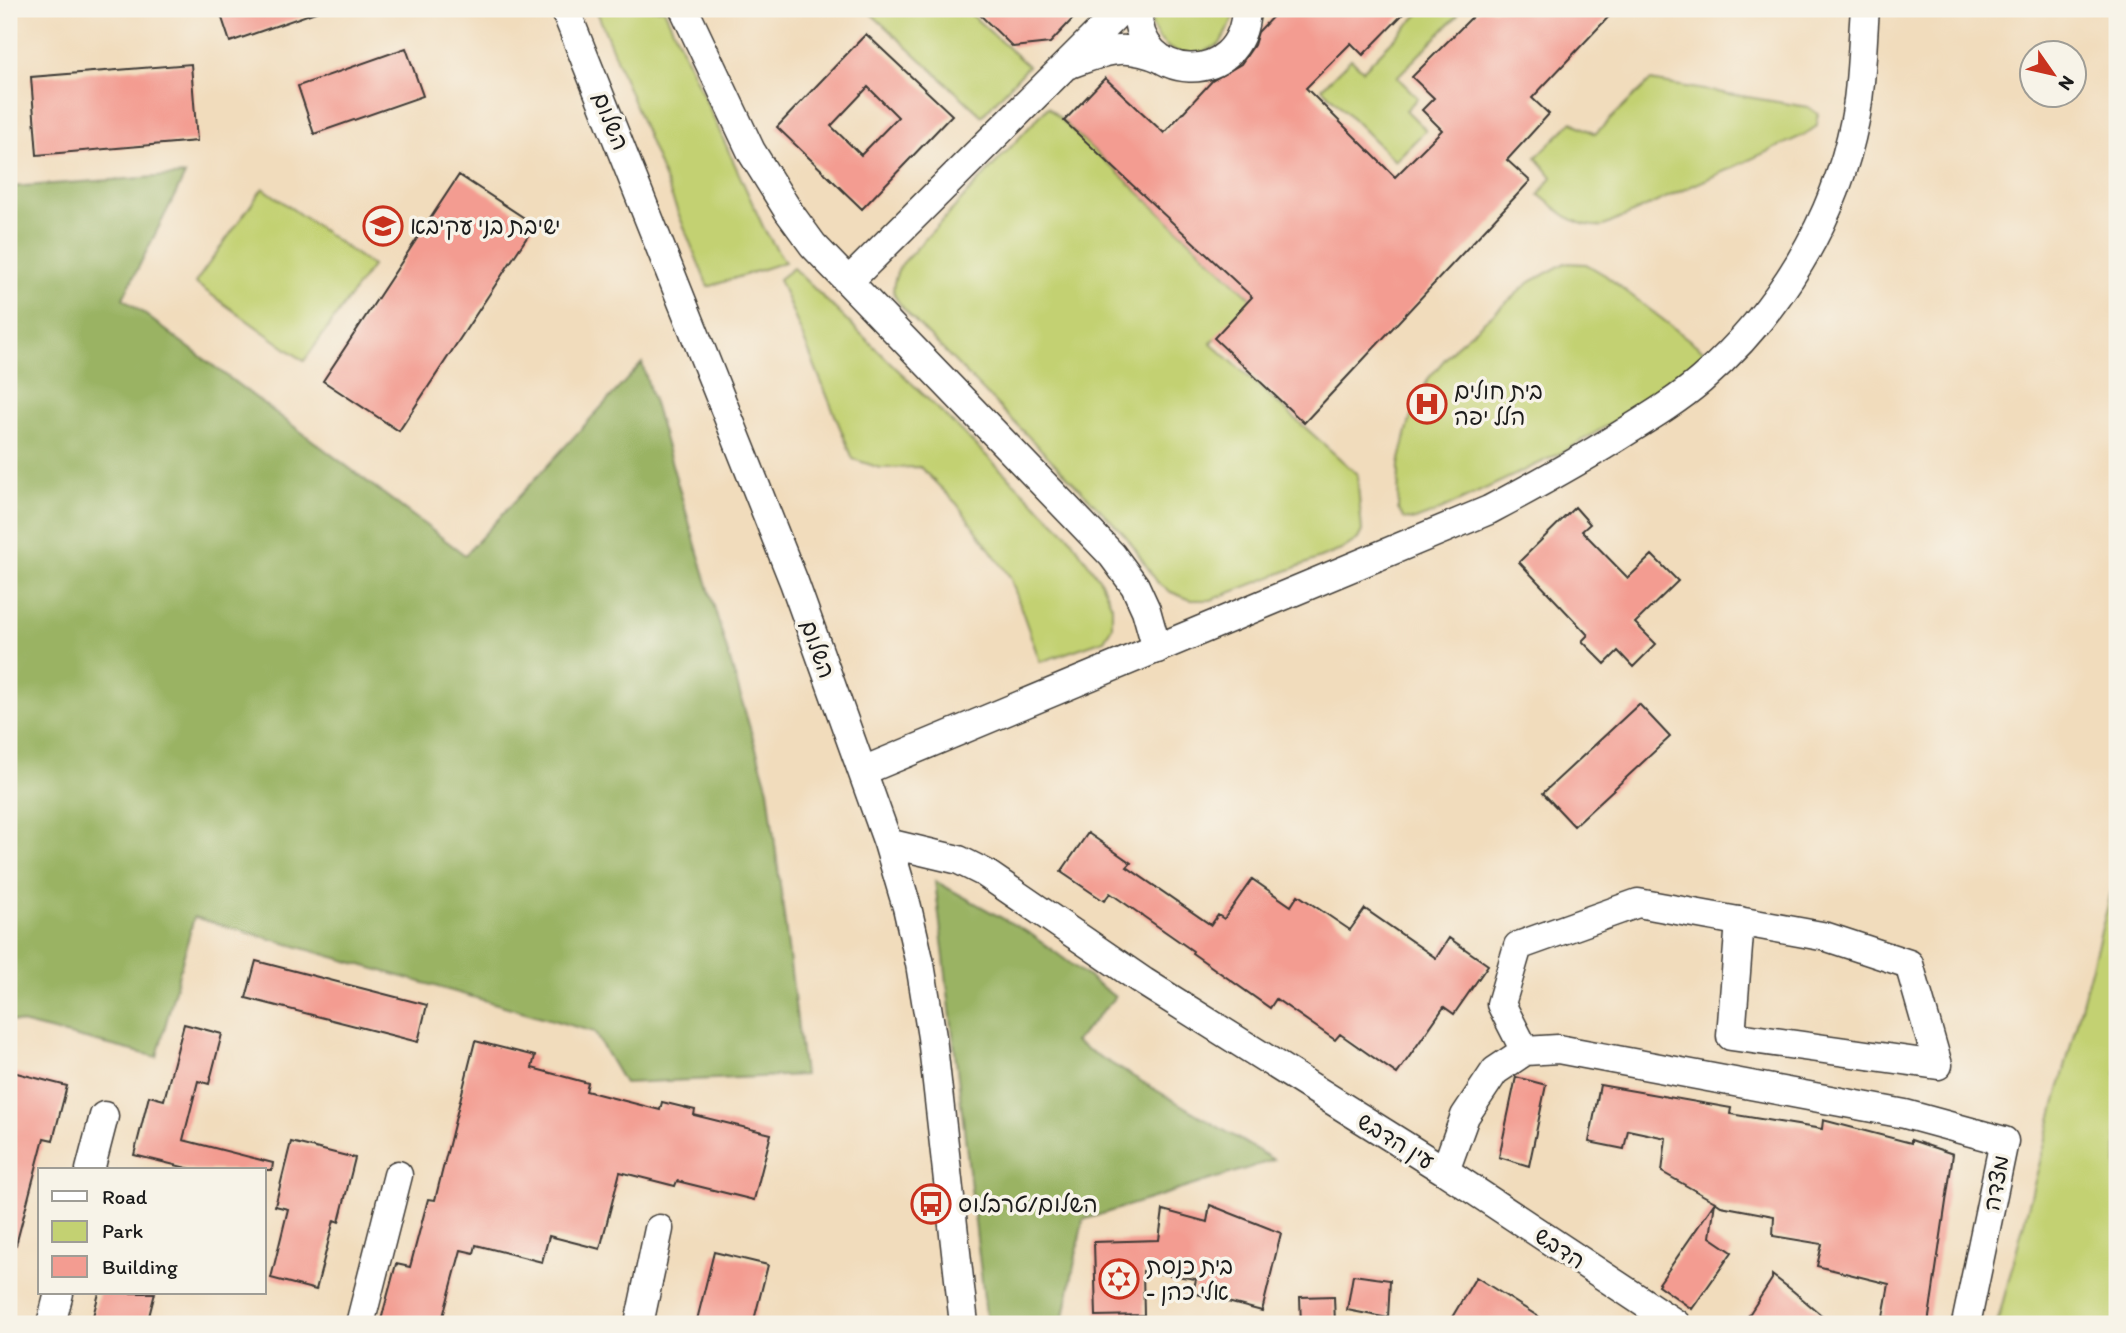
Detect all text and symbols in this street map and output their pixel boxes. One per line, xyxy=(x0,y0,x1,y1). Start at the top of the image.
north arrow xyxy=(2018,38,2088,108)
text: N xyxy=(2054,71,2080,95)
street label: השלום xyxy=(587,88,635,154)
school or university icon: ישיבת בני עקיבא xyxy=(362,205,404,247)
place label: ישיבת בני עקיבא xyxy=(410,212,561,241)
place label: בית חולים הלל יפה xyxy=(1454,377,1543,431)
hospital icon: בית חולים הלל יפה xyxy=(1406,383,1448,425)
street label: השלום xyxy=(795,616,841,682)
street label: עין הדבש xyxy=(1352,1106,1440,1176)
street label: מצדה xyxy=(1977,1153,2015,1213)
legend xyxy=(38,1168,266,1294)
bus stop icon: השלום/טרבלוס xyxy=(910,1183,952,1225)
text: Road xyxy=(102,1184,148,1209)
place label: השלום/טרבלוס xyxy=(958,1190,1098,1218)
text: Park xyxy=(102,1218,144,1243)
street label: הדבש xyxy=(1529,1221,1591,1275)
place label: בית כנסת - אלי כהן xyxy=(1146,1252,1233,1306)
text: Building xyxy=(102,1254,178,1279)
synagogue icon: בית כנסת - אלי כהן xyxy=(1098,1258,1140,1300)

